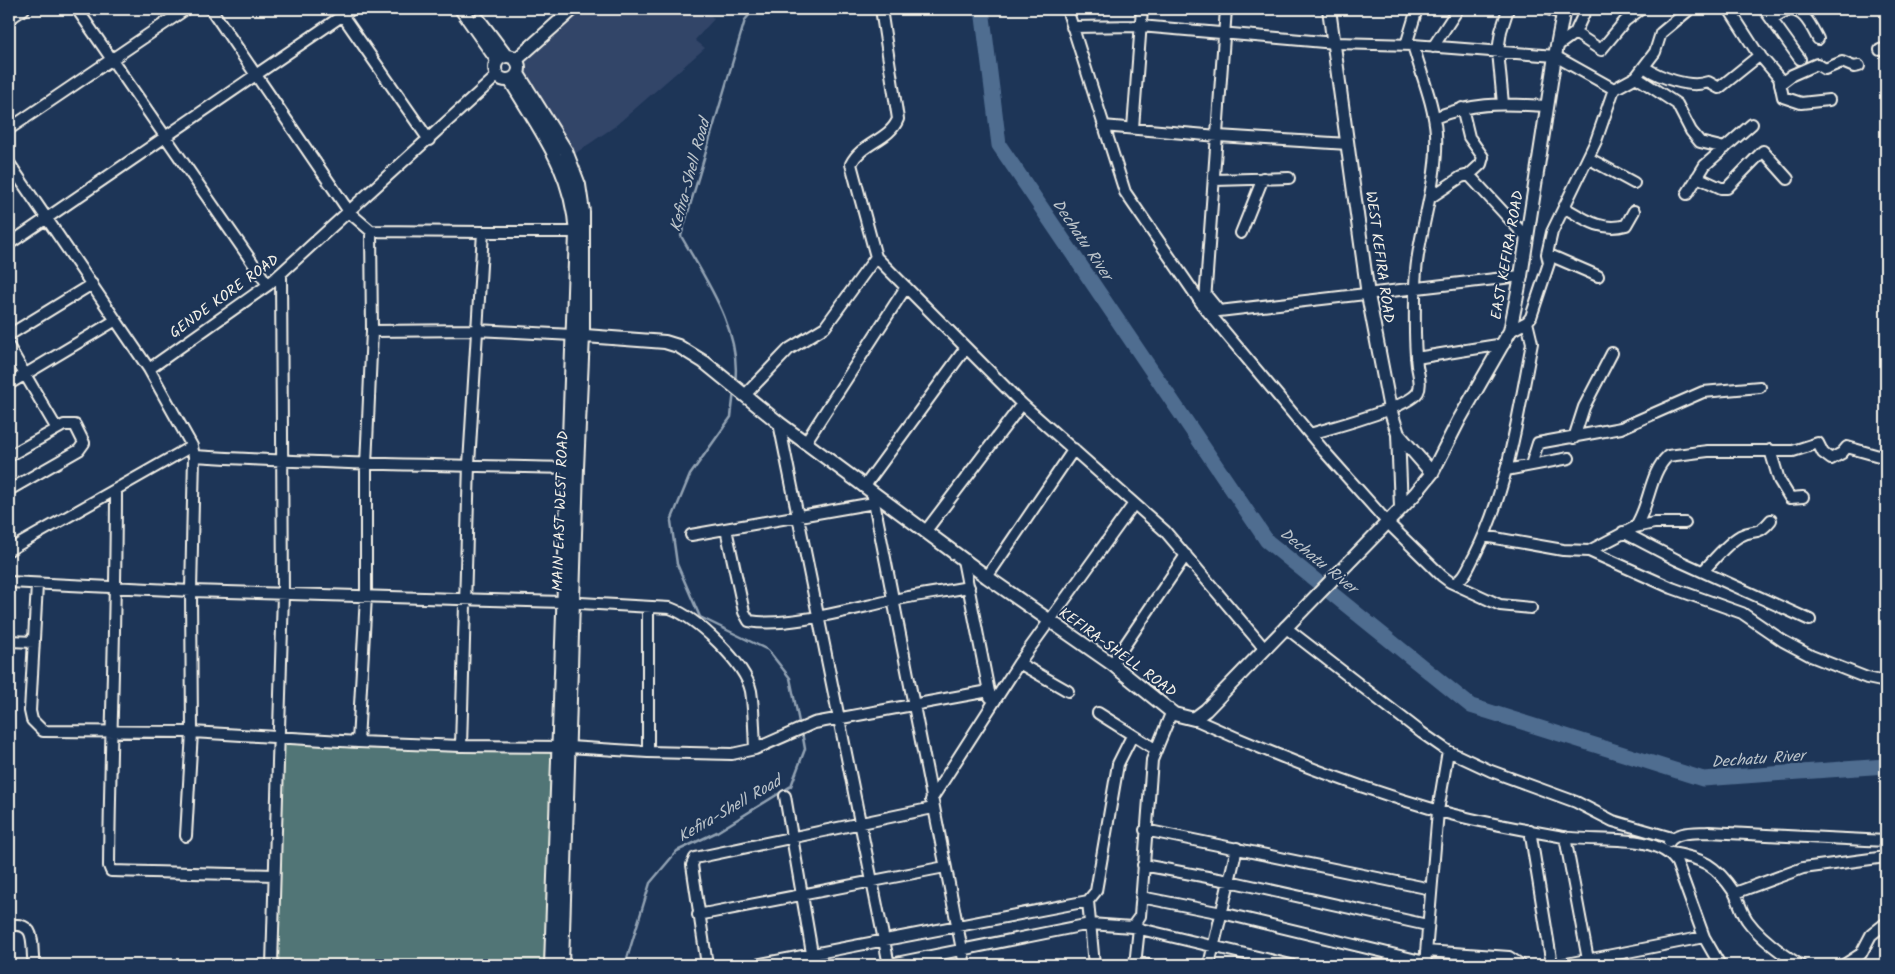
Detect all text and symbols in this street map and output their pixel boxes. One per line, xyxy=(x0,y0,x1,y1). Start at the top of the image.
water label: Kefira-Shell Road xyxy=(663,112,719,235)
street label: EAST KEFIRA ROAD xyxy=(1485,188,1531,322)
street label: WEST KEFIRA ROAD xyxy=(1358,189,1400,325)
water label: Dechatu River xyxy=(1045,194,1120,289)
street label: GENDE KORE ROAD xyxy=(165,248,285,345)
street label: MAIN EAST WEST ROAD xyxy=(546,430,576,592)
water label: Dechatu River xyxy=(1274,522,1365,603)
street label: KEFIRA-SHELL ROAD xyxy=(1053,602,1182,704)
water label: Dechatu River xyxy=(1711,744,1809,775)
water label: Kefira-Shell Road xyxy=(673,768,790,849)

